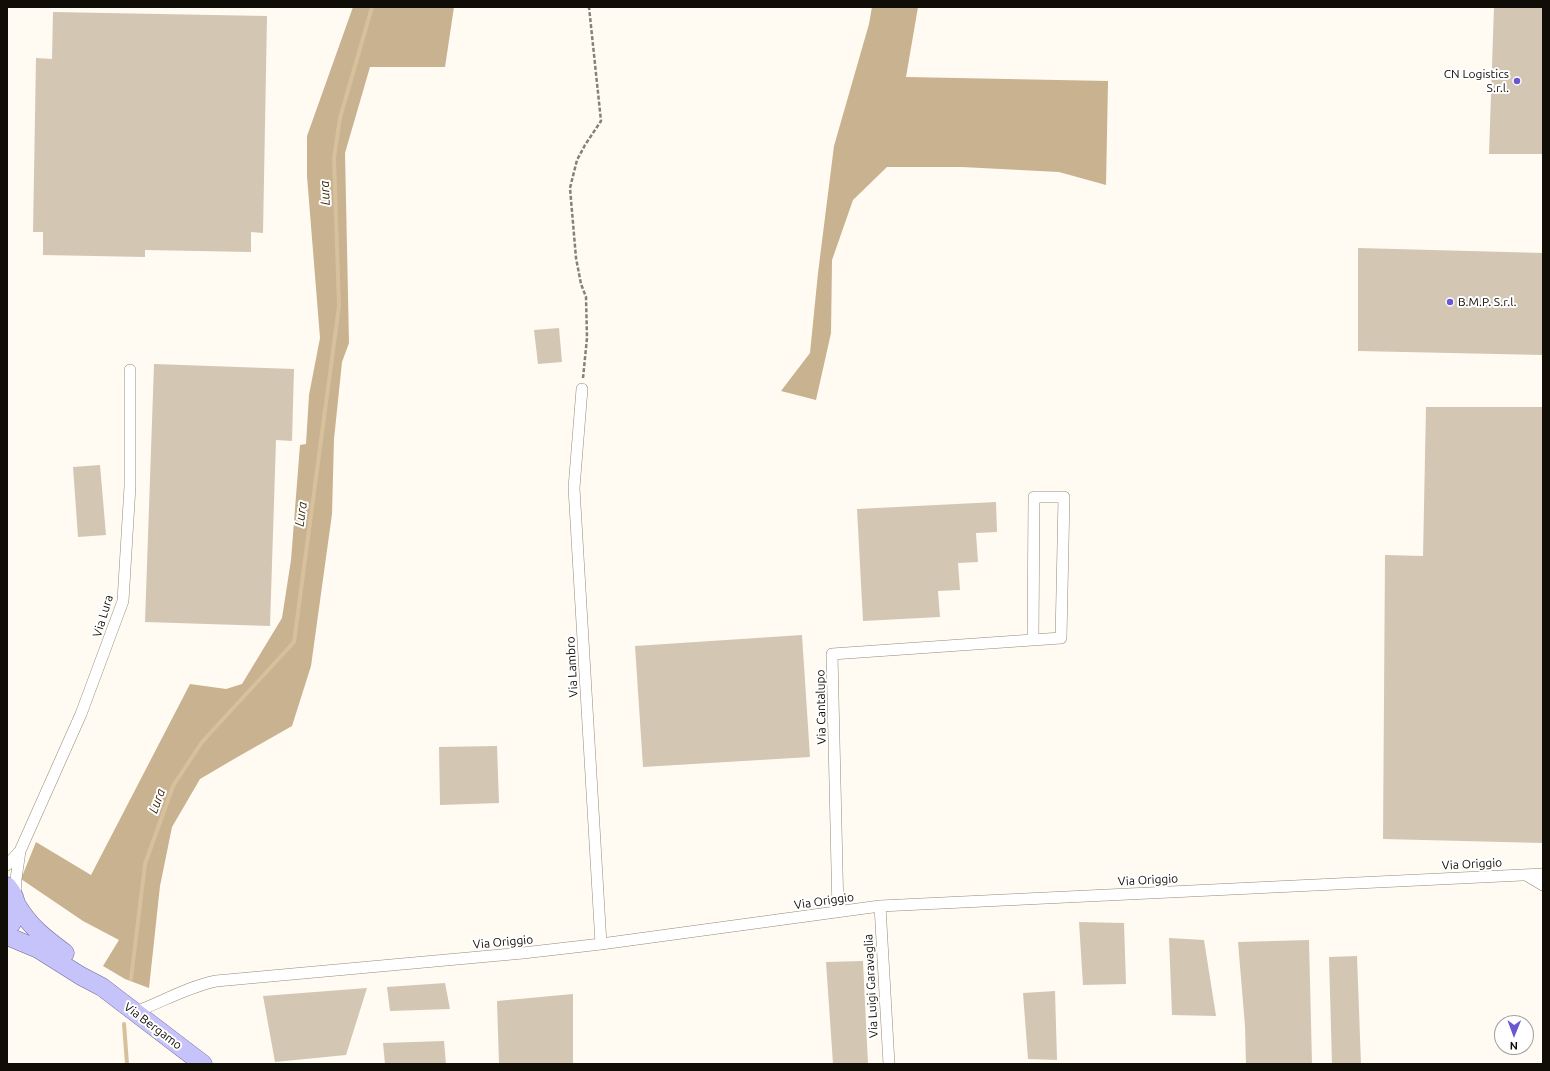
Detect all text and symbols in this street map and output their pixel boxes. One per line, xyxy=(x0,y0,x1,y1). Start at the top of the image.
place label: CN Logistics S.r.l. xyxy=(1444,67,1509,95)
marker: CN Logistics S.r.l. xyxy=(1512,76,1522,86)
water label: Lura xyxy=(317,180,333,206)
place label: B.M.P. S.r.l. xyxy=(1458,295,1516,309)
marker: B.M.P. S.r.l. xyxy=(1445,297,1455,307)
water label: Lura xyxy=(292,501,310,527)
street label: Via Lura xyxy=(90,593,116,639)
street label: Via Lambro xyxy=(563,636,581,698)
street label: Via Cantalupo xyxy=(813,669,829,745)
water label: Lura xyxy=(145,787,169,815)
street label: Via Origgio xyxy=(1441,855,1503,873)
street label: Via Origgio xyxy=(1117,871,1179,889)
street label: Via Origgio xyxy=(793,890,855,912)
street label: Via Origgio xyxy=(472,932,534,952)
street label: Via Luigi Garavaglia xyxy=(861,934,881,1038)
street label: Via Bergamo xyxy=(121,999,185,1053)
north arrow xyxy=(1494,1015,1534,1055)
text: N xyxy=(1510,1040,1518,1052)

